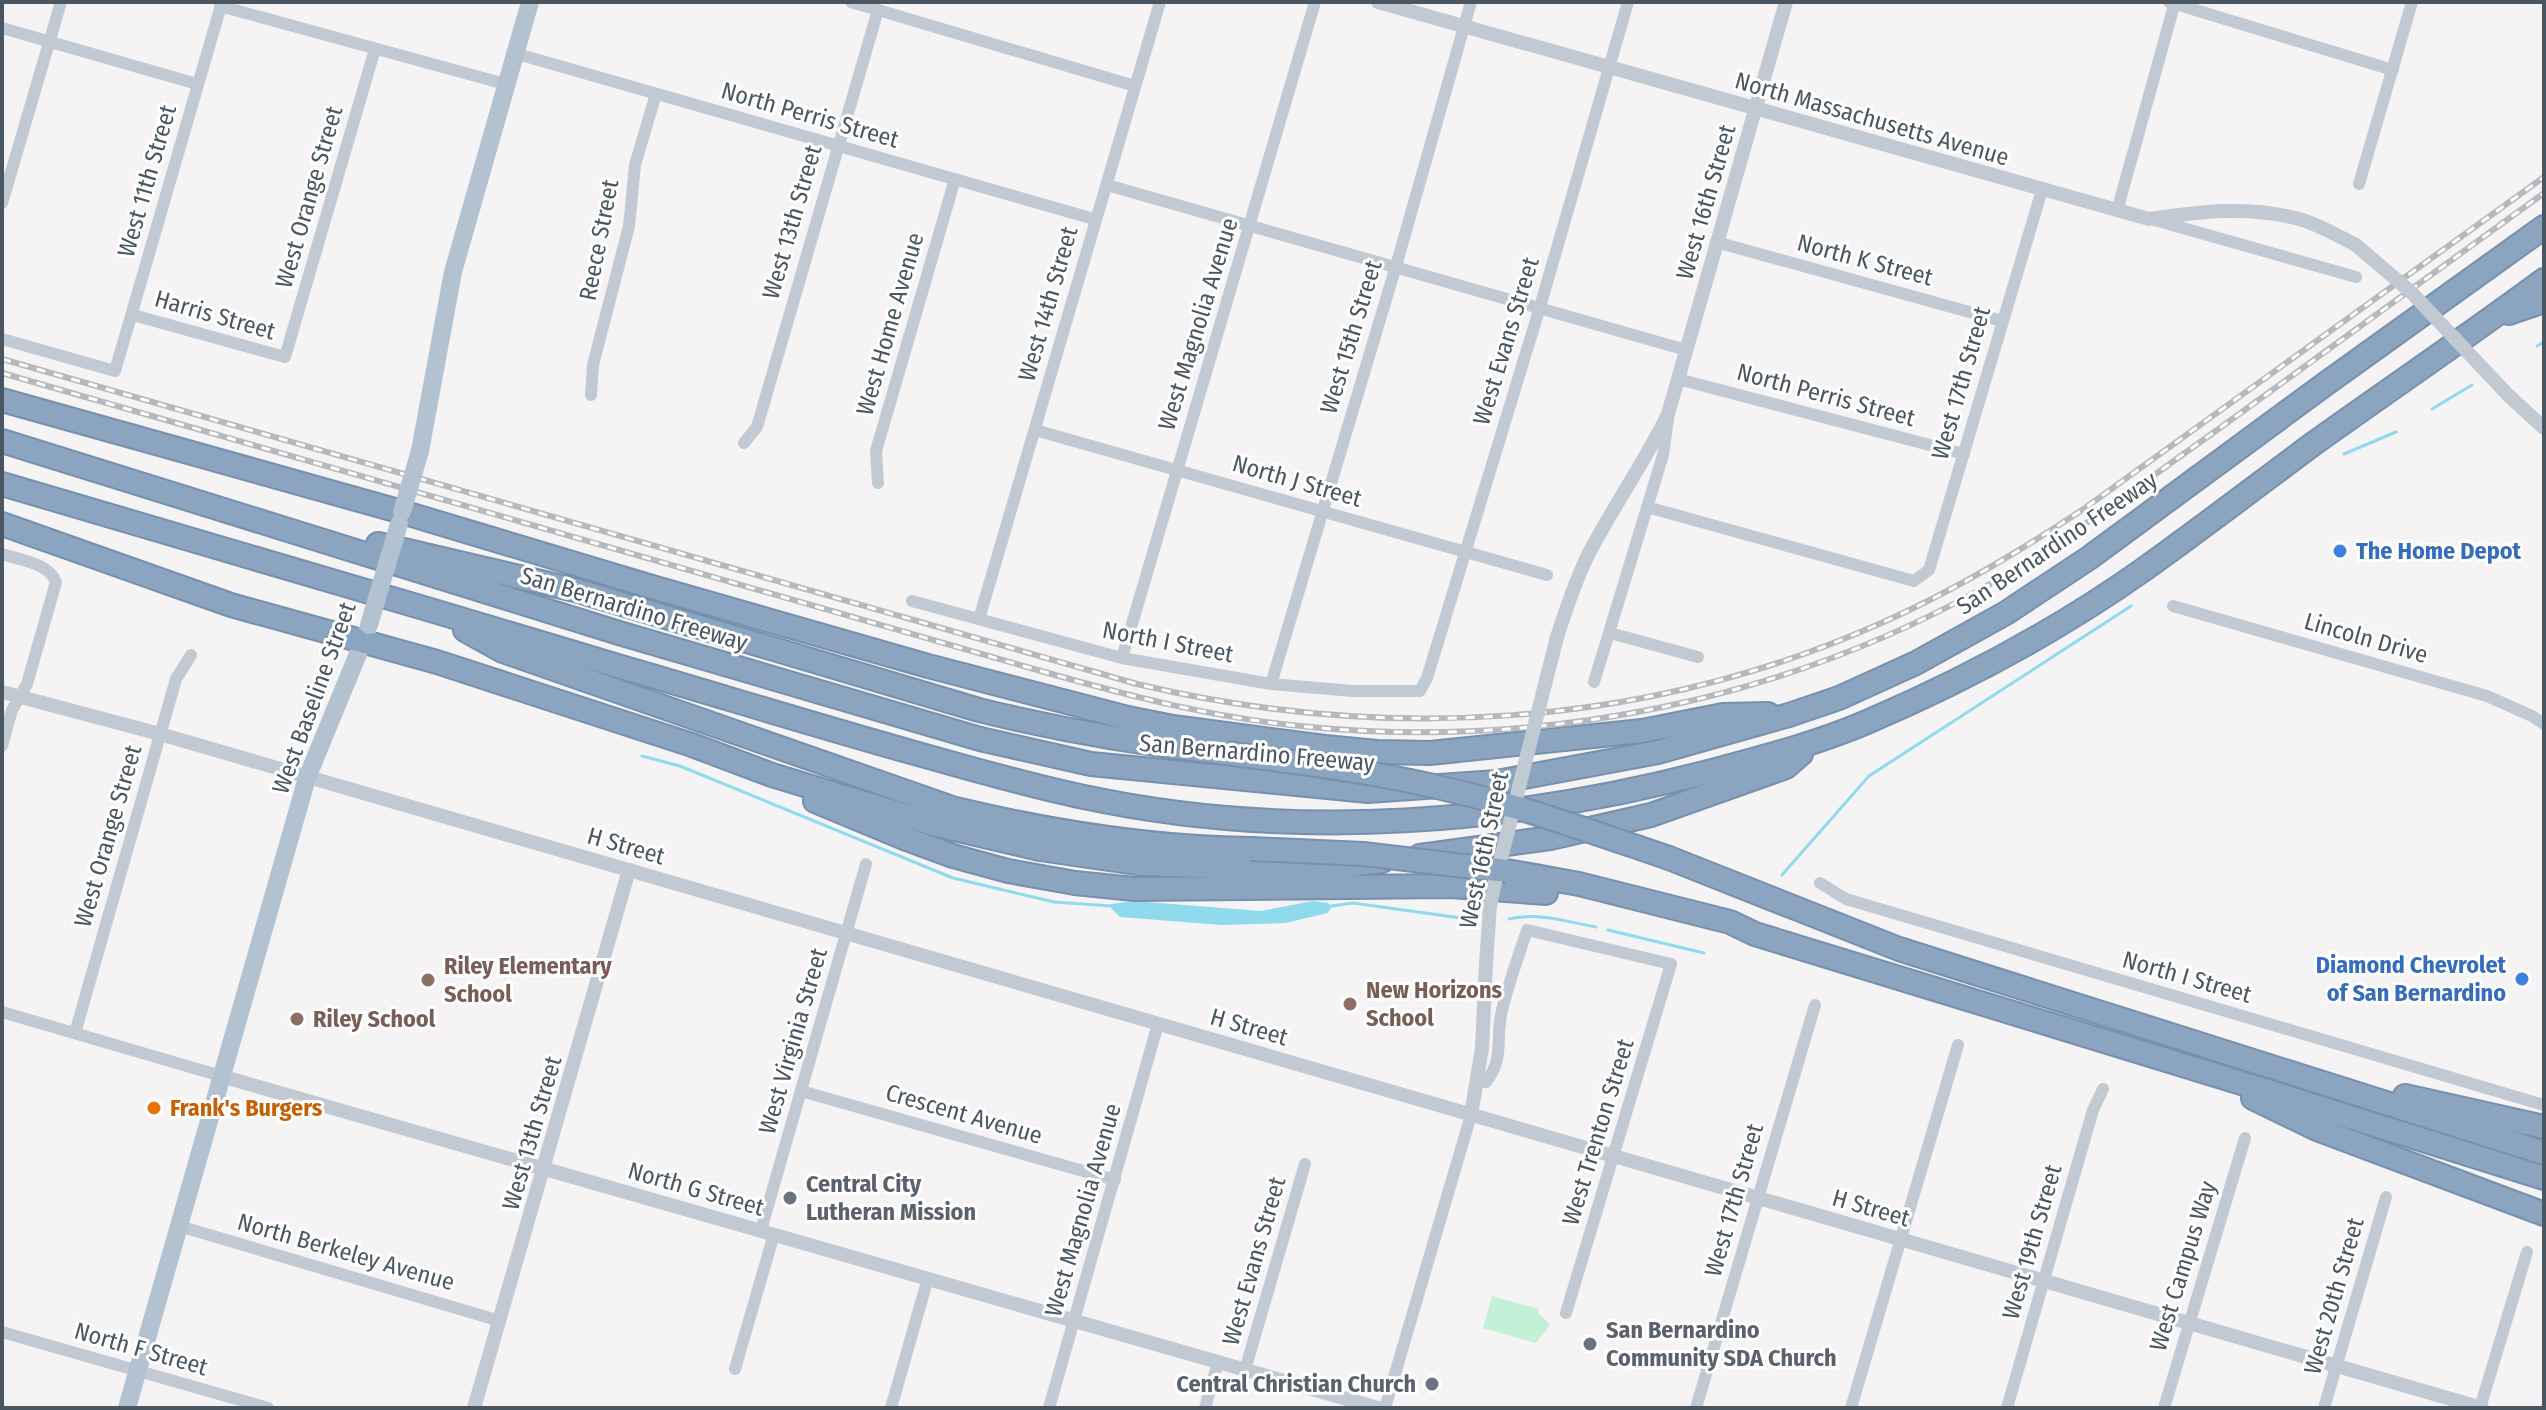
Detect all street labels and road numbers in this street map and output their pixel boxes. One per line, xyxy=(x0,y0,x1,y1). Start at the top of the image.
street label: North Massachusetts Avenue xyxy=(1732,66,2012,172)
street label: North Perris Street xyxy=(718,76,902,154)
street label: West 11th Street xyxy=(112,102,182,260)
street label: West Orange Street xyxy=(270,103,348,291)
street label: West 16th Street xyxy=(1671,121,1742,283)
street label: West 13th Street xyxy=(757,142,827,302)
street label: Reece Street xyxy=(574,177,624,303)
street label: West Magnolia Avenue xyxy=(1152,215,1244,433)
street label: West 14th Street xyxy=(1013,223,1083,385)
street label: North K Street xyxy=(1794,228,1936,292)
street label: West Home Avenue xyxy=(851,230,929,418)
street label: West Evans Street xyxy=(1467,254,1545,428)
street label: West 15th Street xyxy=(1314,257,1388,417)
street label: Harris Street xyxy=(152,284,279,346)
street label: West 17th Street xyxy=(1926,303,1996,463)
street label: North Perris Street xyxy=(1734,358,1918,432)
street label: North J Street xyxy=(1229,449,1365,513)
street label: San Bernardino Freeway xyxy=(1951,465,2163,621)
street label: San Bernardino Freeway xyxy=(517,561,751,657)
street label: West Baseline Street xyxy=(266,598,362,798)
street label: Lincoln Drive xyxy=(2301,607,2431,669)
street label: North I Street xyxy=(1100,616,1236,668)
street label: San Bernardino Freeway xyxy=(1138,729,1376,777)
street label: West Orange Street xyxy=(69,742,147,930)
street label: West 16th Street xyxy=(1454,769,1514,931)
street label: H Street xyxy=(584,822,668,870)
street label: West Virginia Street xyxy=(753,945,833,1137)
street label: North I Street xyxy=(2119,945,2255,1009)
street label: H Street xyxy=(1207,1003,1291,1051)
street label: West Trenton Street xyxy=(1556,1035,1640,1229)
street label: West 13th Street xyxy=(497,1053,567,1213)
street label: Crescent Avenue xyxy=(882,1078,1046,1150)
street label: West Magnolia Avenue xyxy=(1039,1100,1127,1320)
street label: West 17th Street xyxy=(1699,1120,1769,1280)
street label: North G Street xyxy=(625,1156,767,1222)
street label: West 19th Street xyxy=(1997,1161,2067,1323)
street label: West Evans Street xyxy=(1217,1173,1291,1348)
street label: West Campus Way xyxy=(2144,1177,2222,1354)
street label: H Street xyxy=(1829,1184,1913,1232)
street label: North Berkeley Avenue xyxy=(234,1208,458,1296)
street label: West 20th Street xyxy=(2298,1214,2370,1378)
street label: North F Street xyxy=(71,1317,211,1381)

